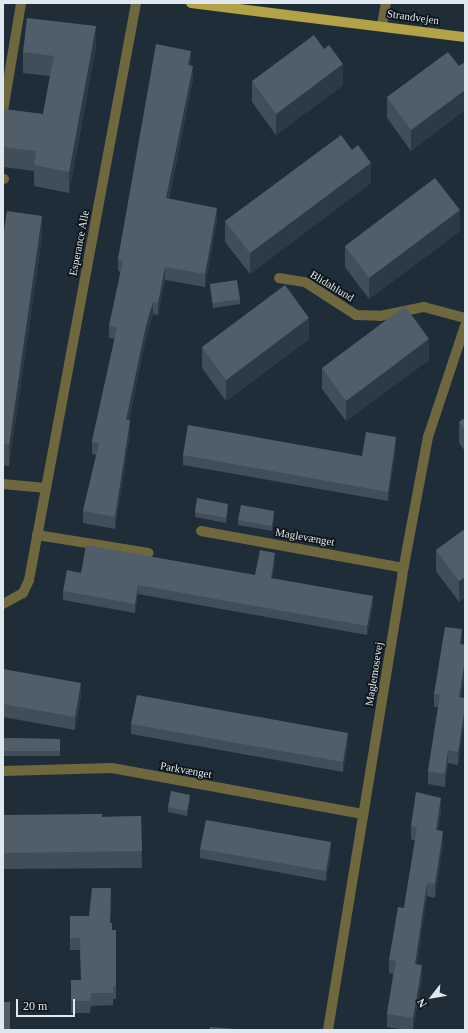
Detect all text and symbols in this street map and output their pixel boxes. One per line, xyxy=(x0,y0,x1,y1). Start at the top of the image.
street label: Strandvejen xyxy=(386,7,440,27)
street label: Esperance Alle xyxy=(66,209,92,277)
street label: Blidahlund xyxy=(308,268,356,304)
street label: Maglevænget xyxy=(274,525,336,549)
street label: Maglemosevej xyxy=(362,641,386,707)
street label: Parkvænget xyxy=(159,759,213,781)
north arrow xyxy=(412,977,452,1017)
scale bar xyxy=(18,991,77,1017)
text: N xyxy=(415,997,429,1010)
text: 20 m xyxy=(23,999,47,1013)

